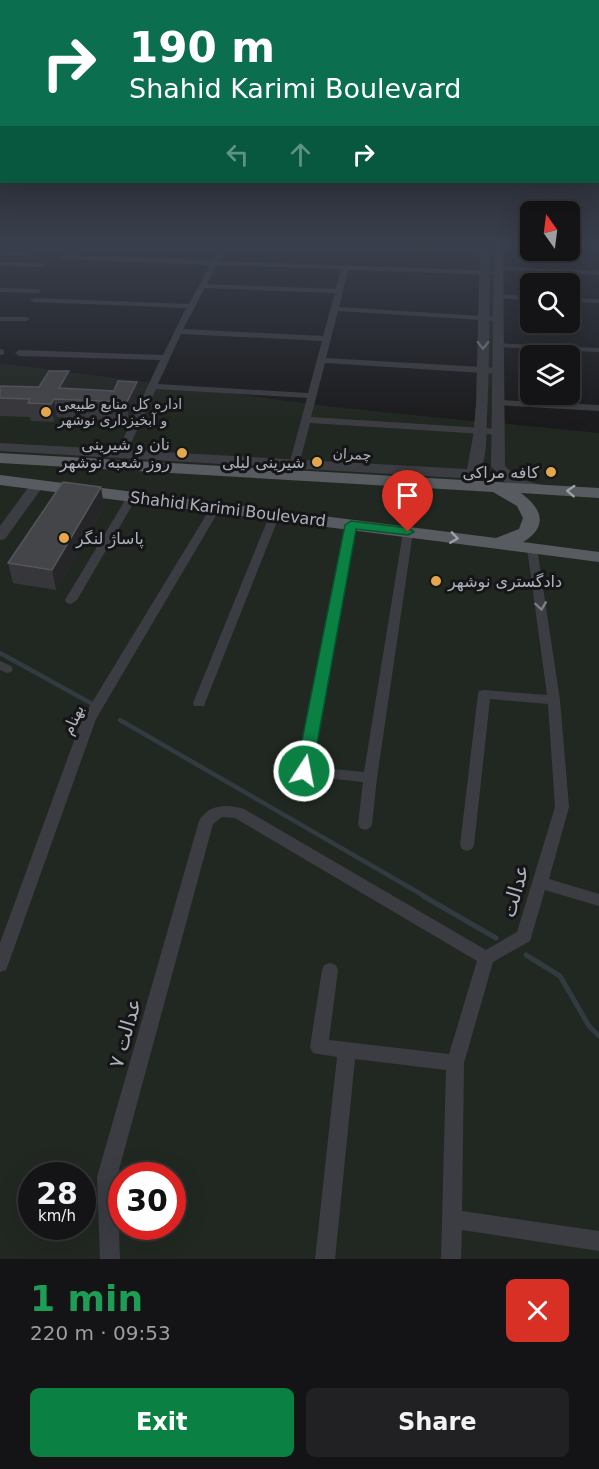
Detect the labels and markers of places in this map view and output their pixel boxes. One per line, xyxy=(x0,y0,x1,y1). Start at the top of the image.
place label: اداره كل منابع طبيعی و آبخيزداری نوشهر xyxy=(57,396,182,429)
marker: اداره كل منابع طبيعی و آبخيزداری نوشهر xyxy=(39,405,53,419)
place label: نان و شیرینی روز شعبه نوشهر xyxy=(59,435,170,473)
marker: نان و شیرینی روز شعبه نوشهر xyxy=(175,446,189,460)
place label: شیرینی لیلی xyxy=(222,453,305,473)
marker: شیرینی لیلی xyxy=(310,455,324,469)
place label: کافه مراکی xyxy=(462,463,539,483)
marker: کافه مراکی xyxy=(544,465,558,479)
pin xyxy=(382,470,433,532)
place label: پاساژ لنگر xyxy=(75,529,144,549)
marker: پاساژ لنگر xyxy=(57,531,71,545)
place label: دادگستری نوشهر xyxy=(447,572,562,592)
marker: دادگستری نوشهر xyxy=(429,574,443,588)

